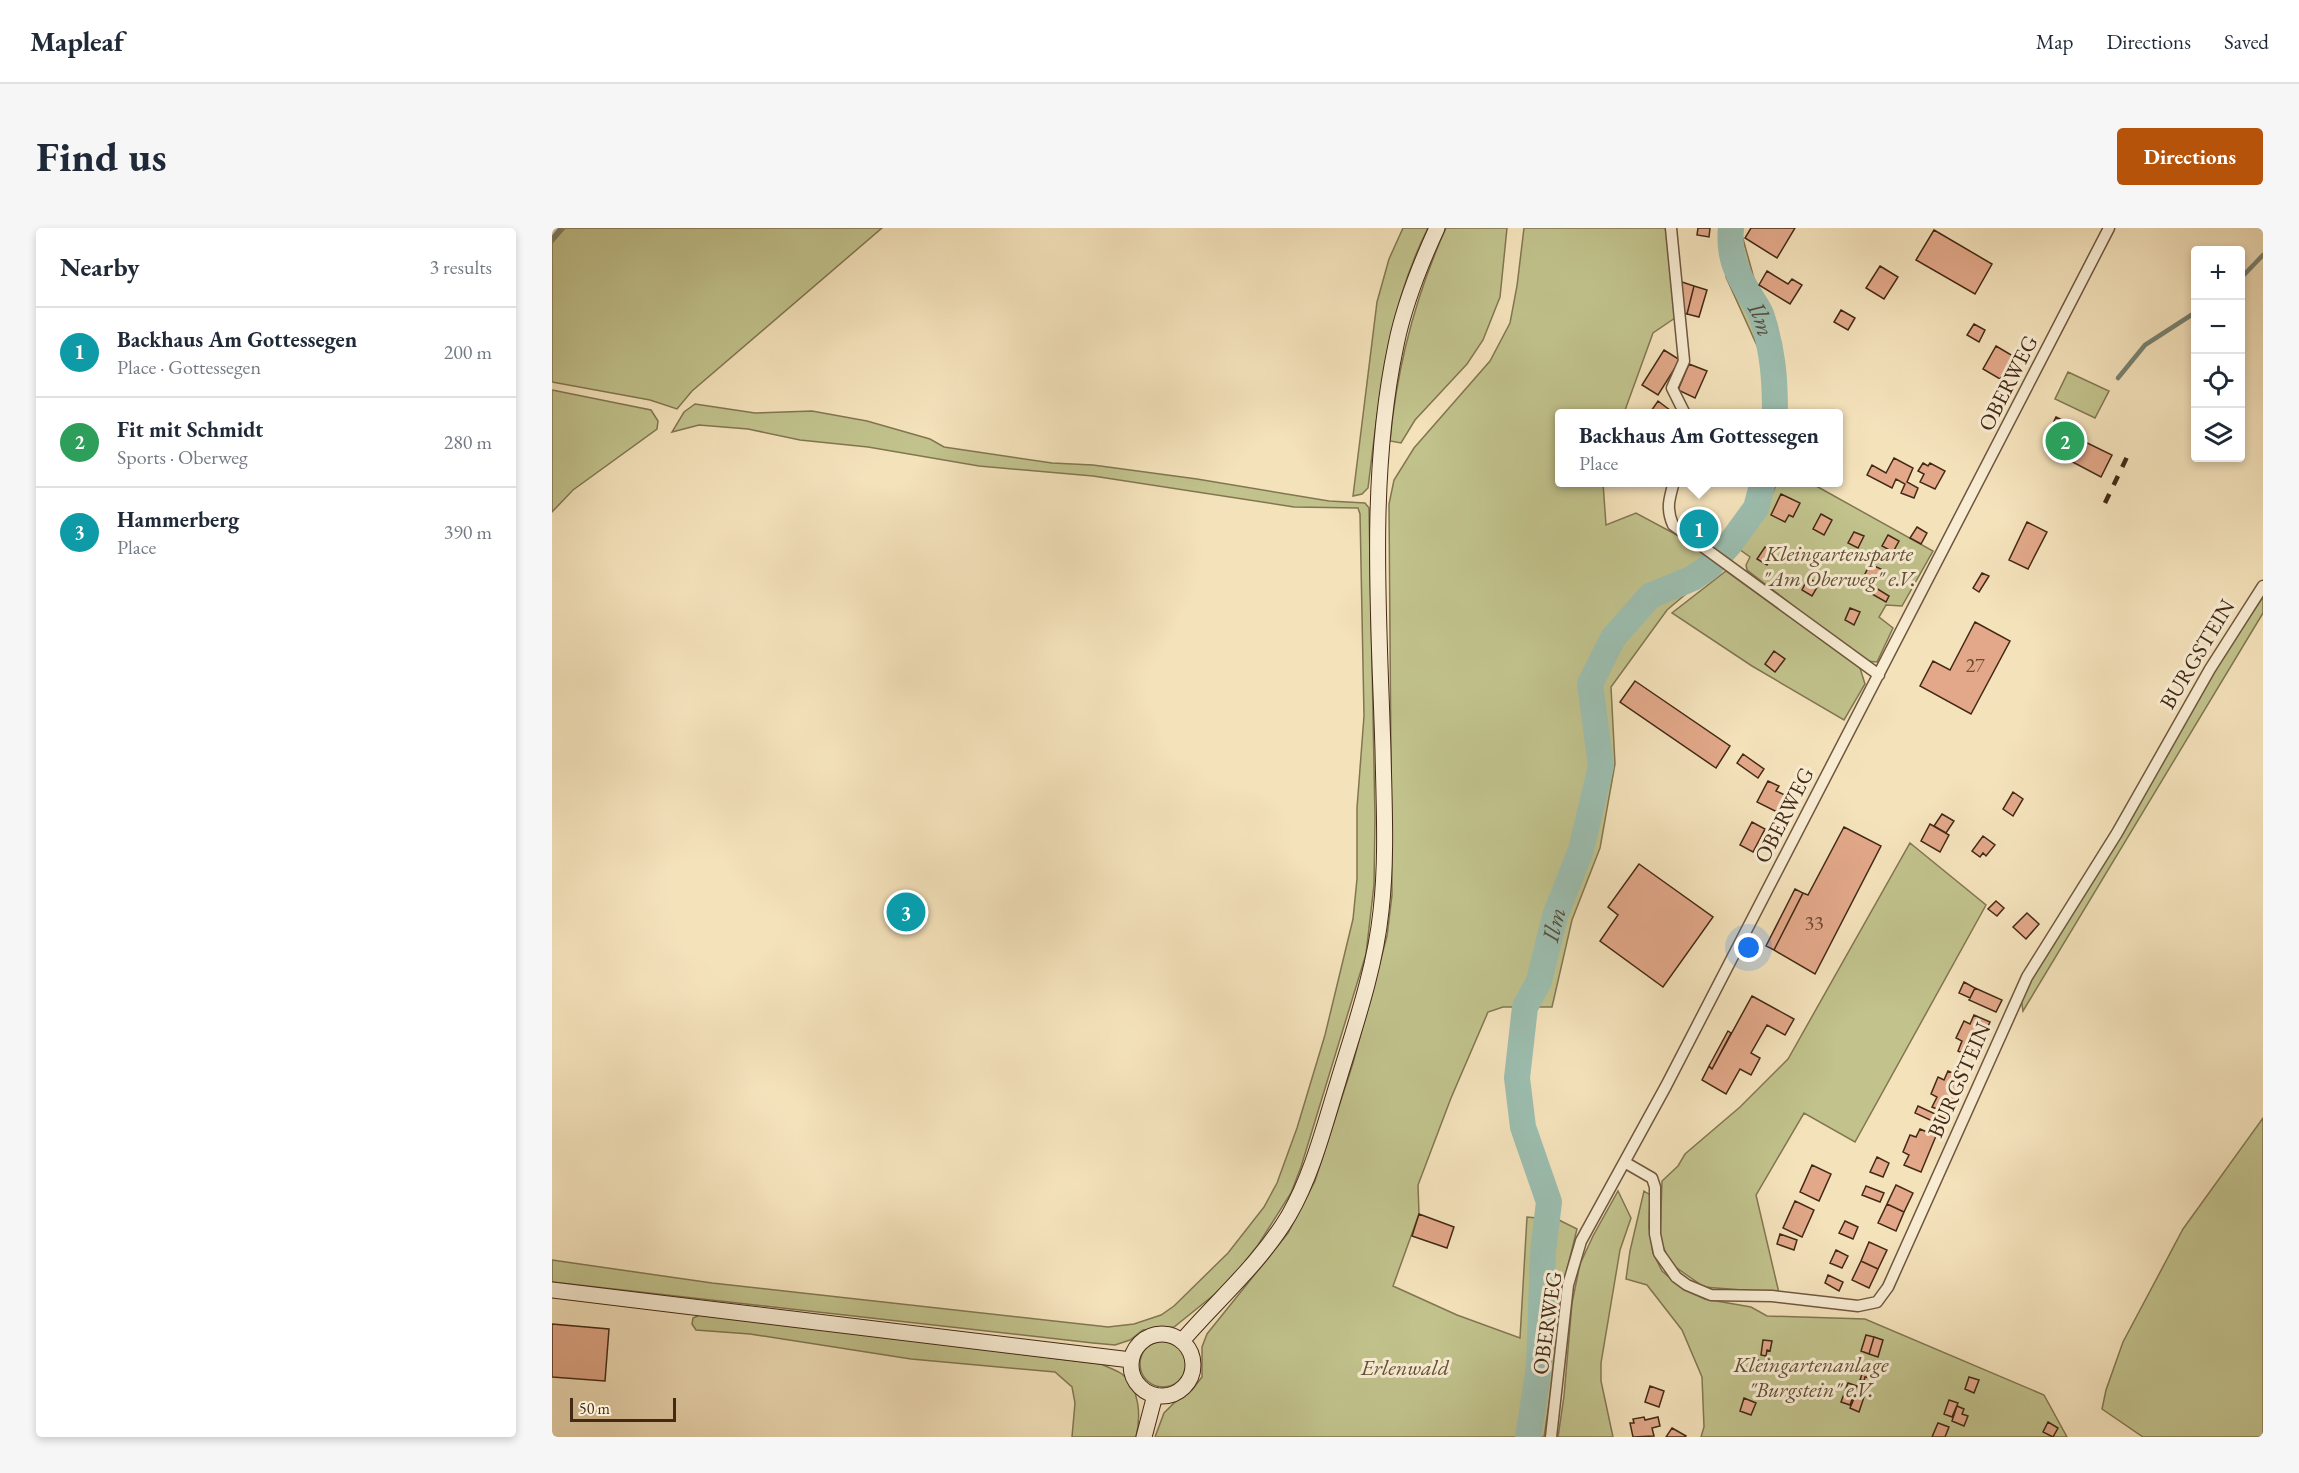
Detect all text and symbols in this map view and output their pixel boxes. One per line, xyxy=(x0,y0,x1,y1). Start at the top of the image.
text: Mapleaf xyxy=(30,23,124,59)
text: Map xyxy=(2036,28,2073,55)
text: Directions xyxy=(2106,28,2191,55)
text: Saved xyxy=(2224,28,2269,55)
button: Directions xyxy=(2117,128,2263,185)
text: Find us xyxy=(36,129,167,184)
map controls xyxy=(2191,246,2245,462)
button: + xyxy=(2191,246,2245,300)
text: Nearby xyxy=(60,250,140,284)
text: 3 results xyxy=(429,254,492,280)
water label: Ilm xyxy=(1741,294,1782,340)
button: − xyxy=(2191,300,2245,354)
text: Backhaus Am Gottessegen xyxy=(117,325,357,354)
street label: OBERWEG xyxy=(1972,330,2044,436)
text: 1 xyxy=(74,339,85,365)
text: 200 m xyxy=(444,339,492,365)
text: Place · Gottessegen xyxy=(117,354,261,380)
button: locate xyxy=(2191,354,2245,408)
button: layers xyxy=(2191,408,2245,462)
popup xyxy=(1555,409,1843,487)
text: Fit mit Schmidt xyxy=(117,415,263,444)
pin: 2 xyxy=(2046,418,2084,464)
text: Backhaus Am Gottessegen xyxy=(1579,421,1819,450)
text: 2 xyxy=(74,429,85,455)
text: 280 m xyxy=(444,429,492,455)
text: Sports · Oberweg xyxy=(117,444,248,470)
text: Place xyxy=(1579,450,1618,476)
text: Hammerberg xyxy=(117,505,239,534)
pin: 1 xyxy=(1680,506,1718,552)
text: 3 xyxy=(74,519,85,545)
text: 390 m xyxy=(444,519,492,545)
text: Place xyxy=(117,534,156,560)
park label: Kleingartensparte "Am Oberweg" e.V. xyxy=(1762,539,1916,593)
street label: BURGSTEIN xyxy=(2153,593,2241,714)
house number: 27 xyxy=(1965,652,1985,678)
street label: OBERWEG xyxy=(1748,762,1820,868)
pin: 3 xyxy=(886,890,926,934)
water label: Ilm xyxy=(1533,904,1572,946)
house number: 33 xyxy=(1804,910,1824,936)
your location xyxy=(1734,933,1763,962)
street label: BURGSTEIN xyxy=(1921,1017,1998,1142)
street label: OBERWEG xyxy=(1525,1270,1569,1376)
park label: Kleingartenanlage "Burgstein" e.V. xyxy=(1732,1350,1889,1404)
park label: Erlenwald xyxy=(1360,1353,1450,1382)
scale bar xyxy=(570,1395,676,1422)
text: 50 m xyxy=(579,1398,610,1419)

